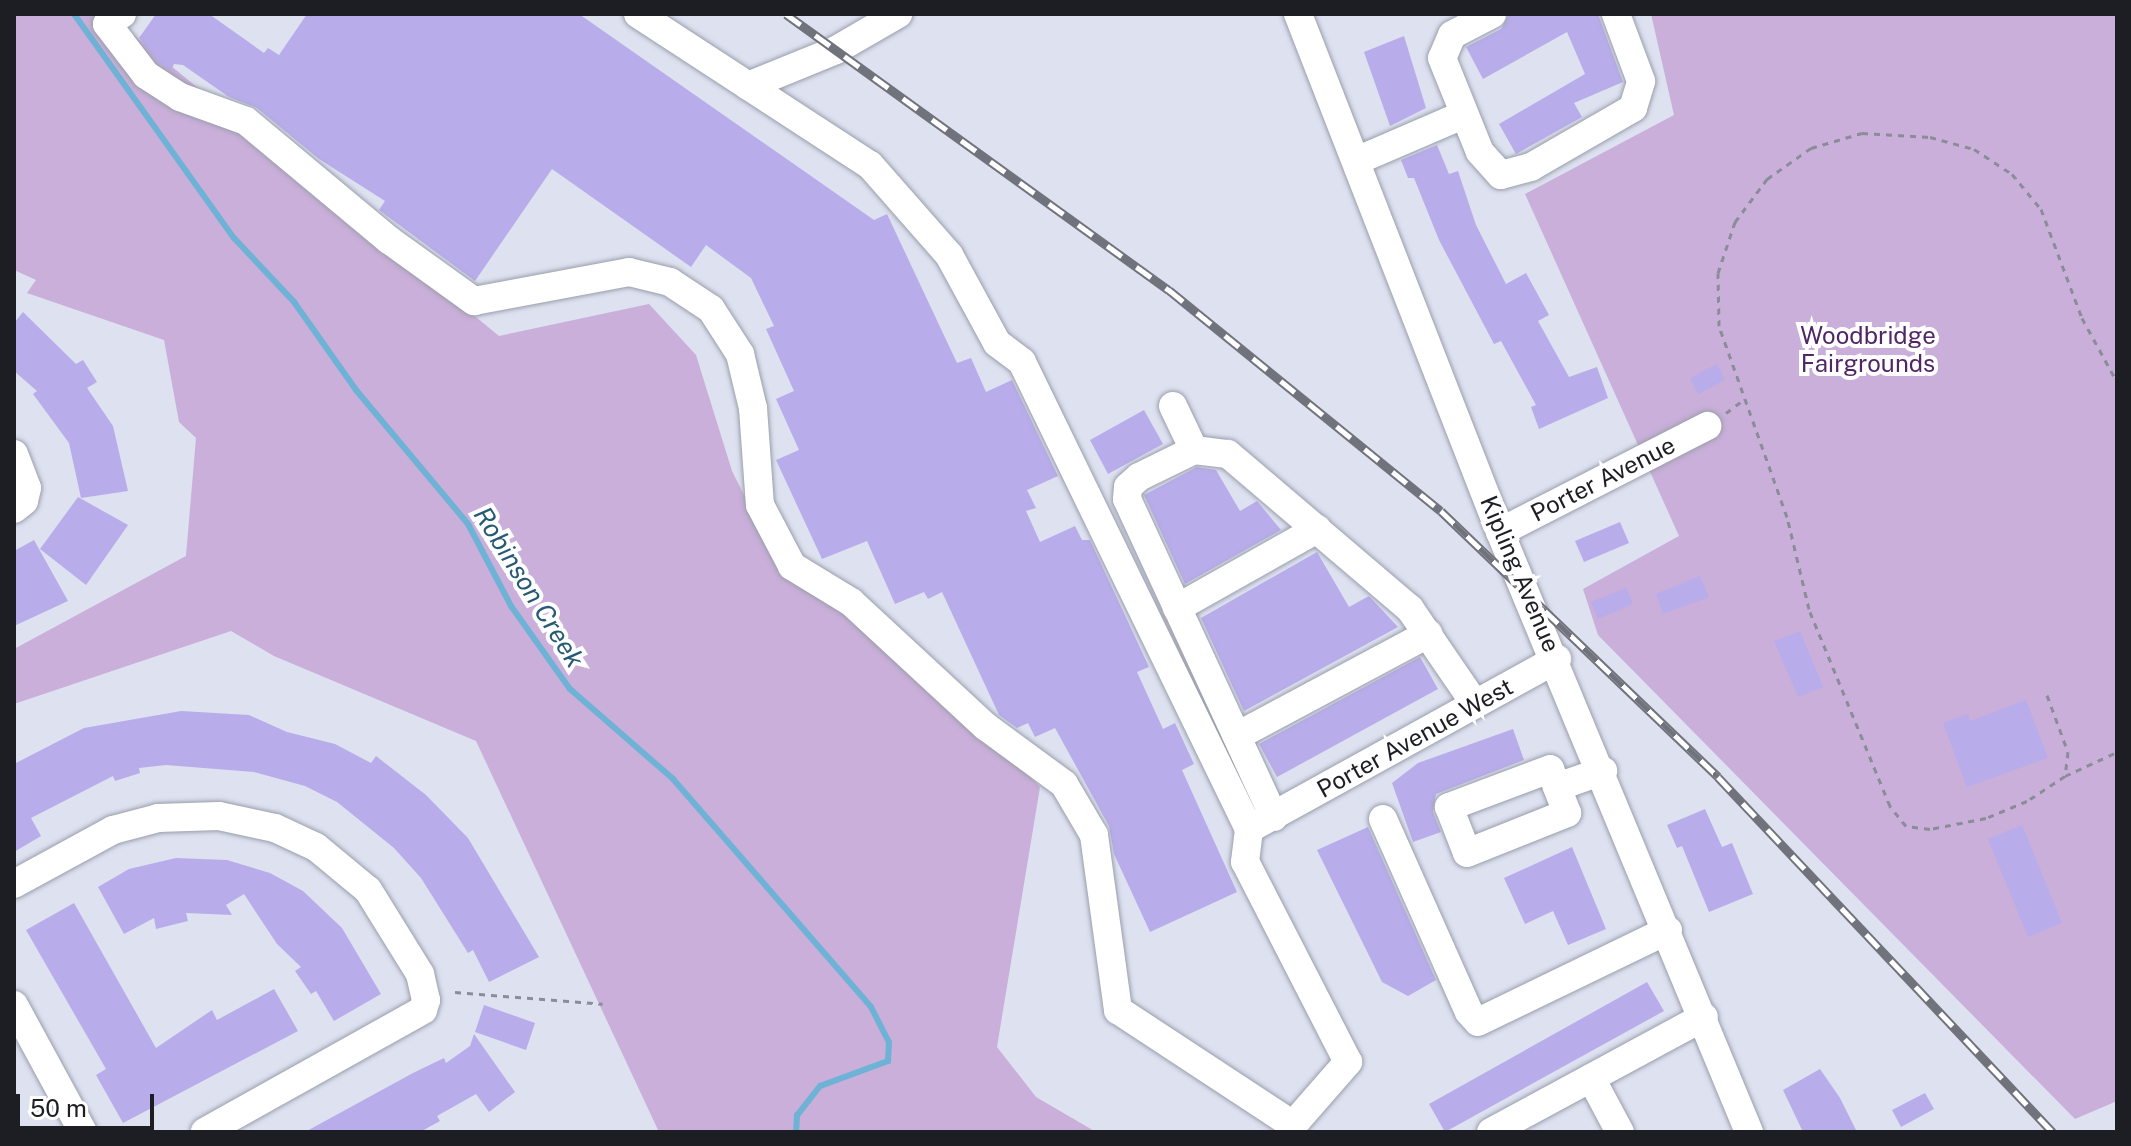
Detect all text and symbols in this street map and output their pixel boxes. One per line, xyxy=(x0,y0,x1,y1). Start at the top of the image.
park label: Woodbridge Fairgrounds xyxy=(1800,322,1936,378)
street label: Porter Avenue xyxy=(1526,430,1680,528)
street label: Kipling Avenue xyxy=(1474,491,1566,657)
water label: Robinson Creek xyxy=(467,501,591,673)
street label: Porter Avenue West xyxy=(1312,672,1518,804)
scale bar xyxy=(20,1078,158,1128)
text: 50 m xyxy=(30,1094,87,1122)

